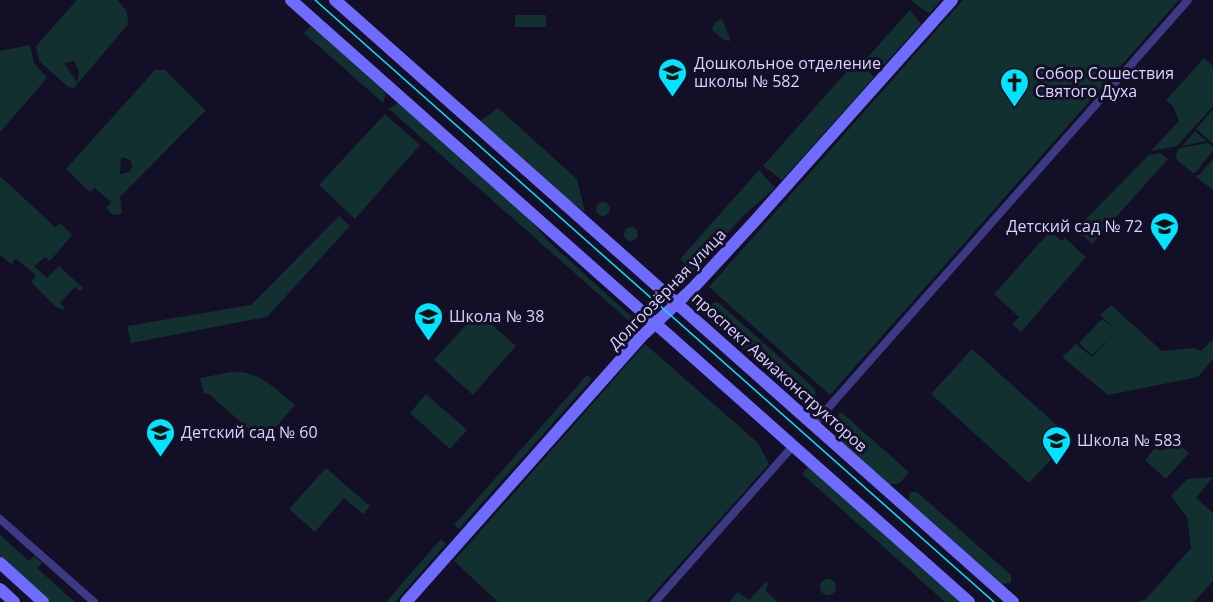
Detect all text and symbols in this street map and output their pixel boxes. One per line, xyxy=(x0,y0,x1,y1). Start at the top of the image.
place label: Дошкольное отделение школы № 582 xyxy=(694,52,881,92)
school or university icon: Дошкольное отделение школы № 582 xyxy=(657,56,689,98)
place label: Собор Сошествия Святого Духа xyxy=(1035,62,1174,102)
church icon: Собор Сошествия Святого Духа xyxy=(998,66,1030,108)
school or university icon: Детский сад № 72 xyxy=(1148,210,1180,252)
place label: Детский сад № 72 xyxy=(1006,215,1143,237)
street label: Долгоозёрная улица xyxy=(603,224,731,354)
street label: проспект Авиаконструкторов xyxy=(687,287,873,457)
school or university icon: Школа № 38 xyxy=(412,300,444,342)
place label: Школа № 38 xyxy=(449,305,544,327)
school or university icon: Детский сад № 60 xyxy=(144,416,176,458)
place label: Детский сад № 60 xyxy=(181,421,318,443)
school or university icon: Школа № 583 xyxy=(1040,424,1072,466)
place label: Школа № 583 xyxy=(1077,429,1182,451)

